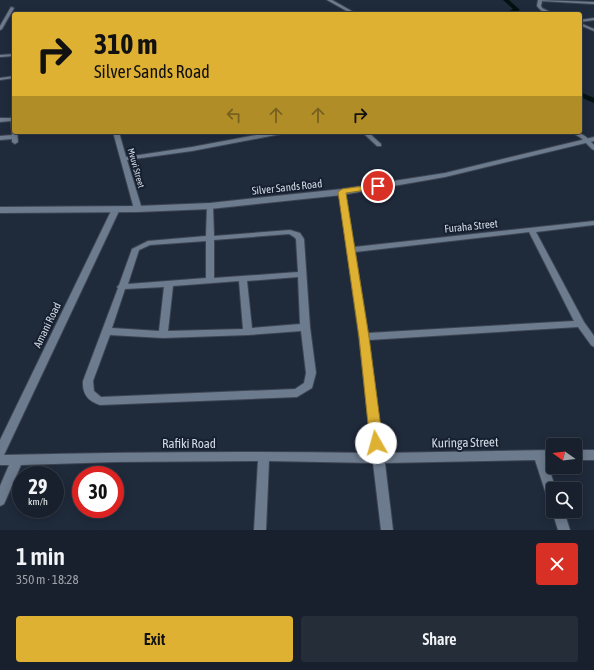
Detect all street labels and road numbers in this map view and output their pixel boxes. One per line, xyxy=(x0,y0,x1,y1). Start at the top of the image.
street label: Mvuvi Street xyxy=(126,147,147,189)
street label: Silver Sands Road xyxy=(251,177,323,197)
street label: Furaha Street xyxy=(444,217,498,235)
street label: Amani Road xyxy=(31,300,63,350)
street label: Kuringa Street xyxy=(431,434,499,451)
street label: Rafiki Road xyxy=(162,436,216,451)

